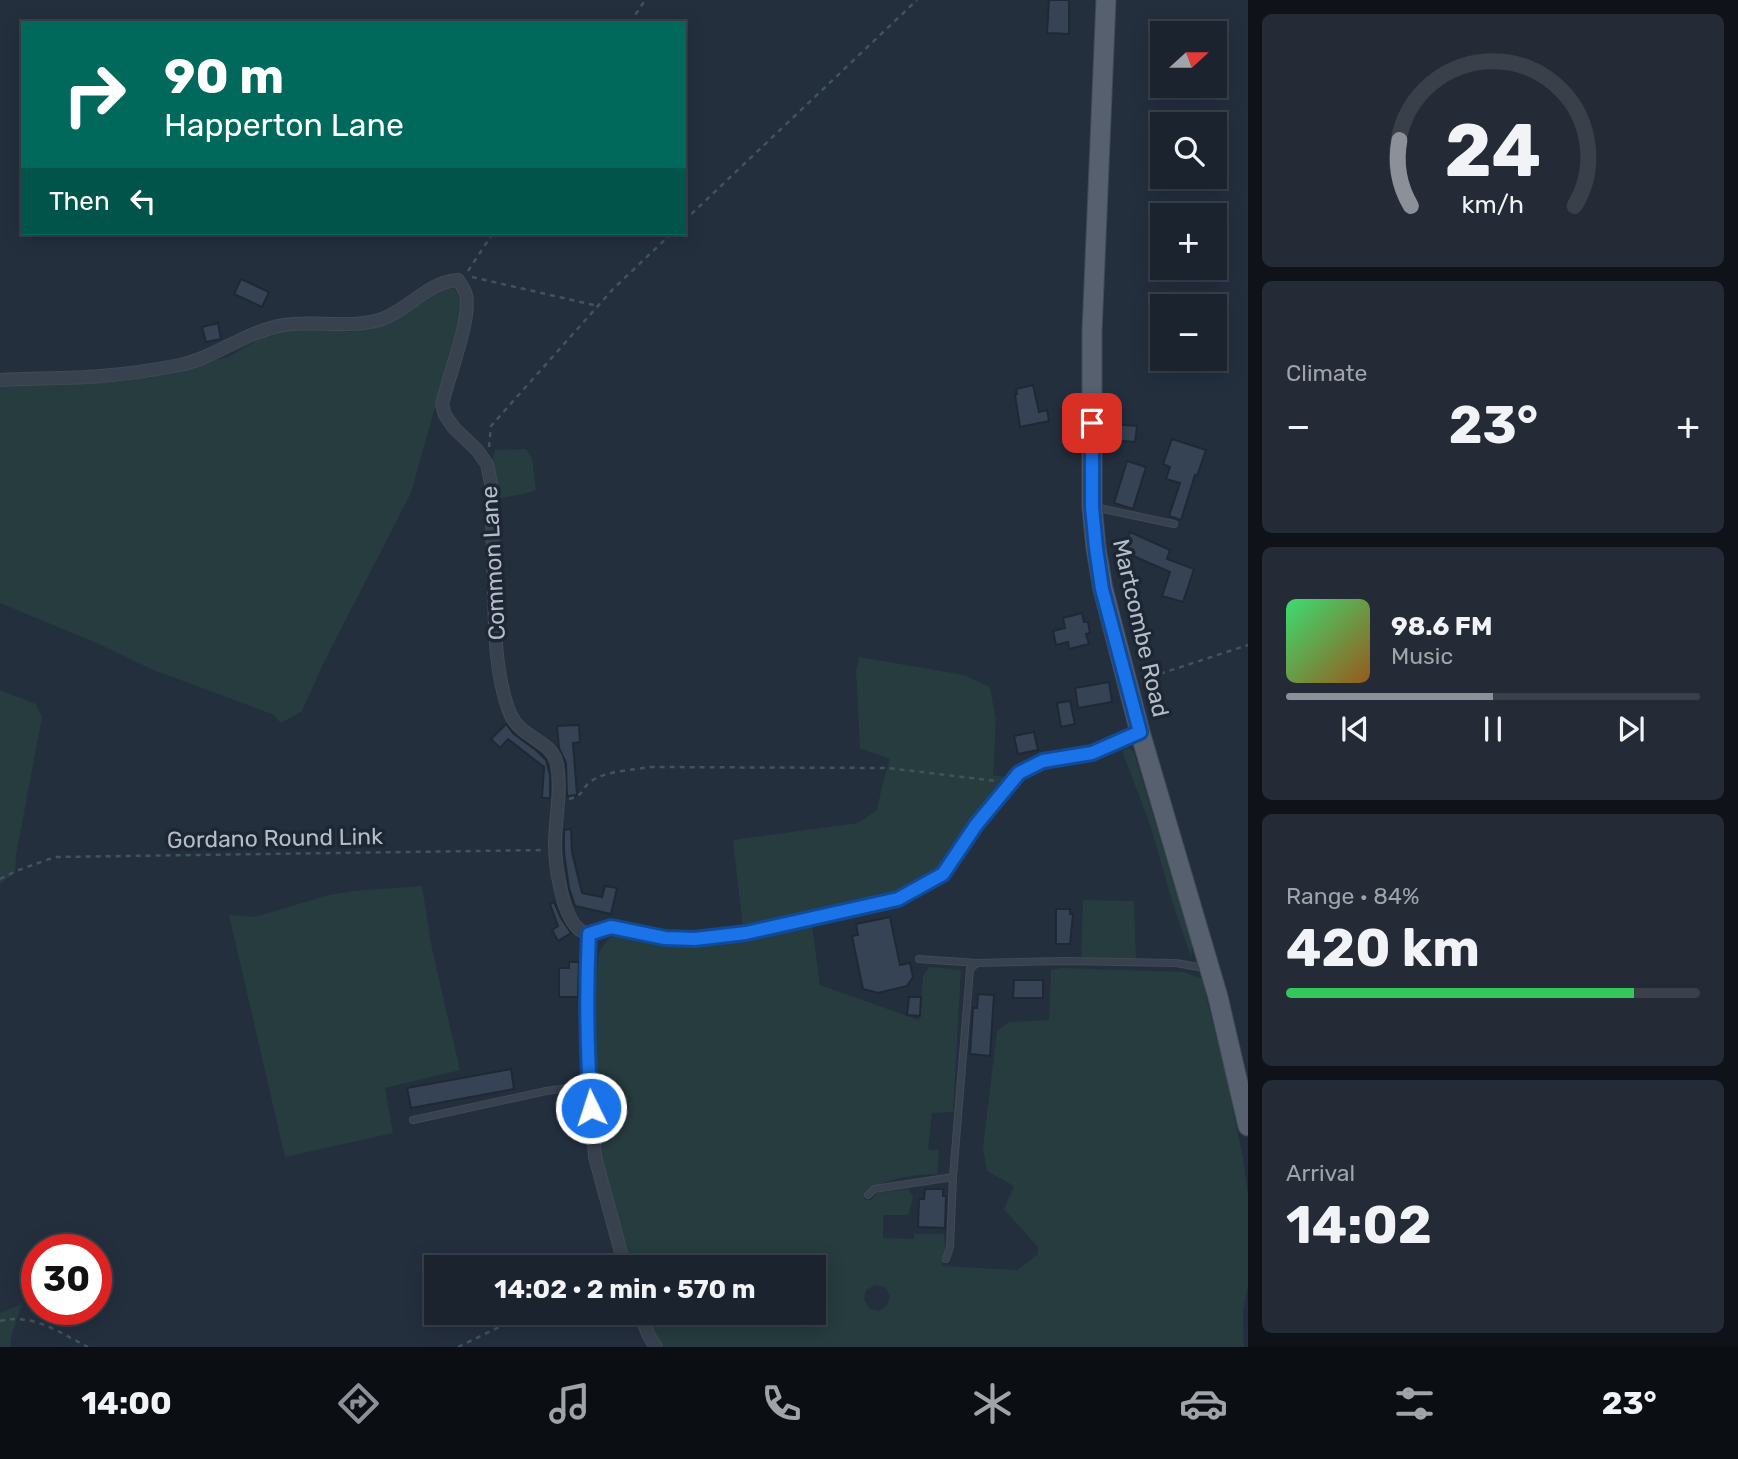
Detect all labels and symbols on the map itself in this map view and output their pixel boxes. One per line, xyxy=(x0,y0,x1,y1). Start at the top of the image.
north arrow xyxy=(1150,21,1227,98)
pin xyxy=(1062,393,1122,453)
street label: Common Lane xyxy=(475,485,511,641)
street label: Martcombe Road xyxy=(1107,536,1175,720)
street label: Gordano Round Link xyxy=(167,822,383,854)
position arrow xyxy=(554,1071,628,1145)
speed limit sign: 30 xyxy=(21,1234,112,1325)

